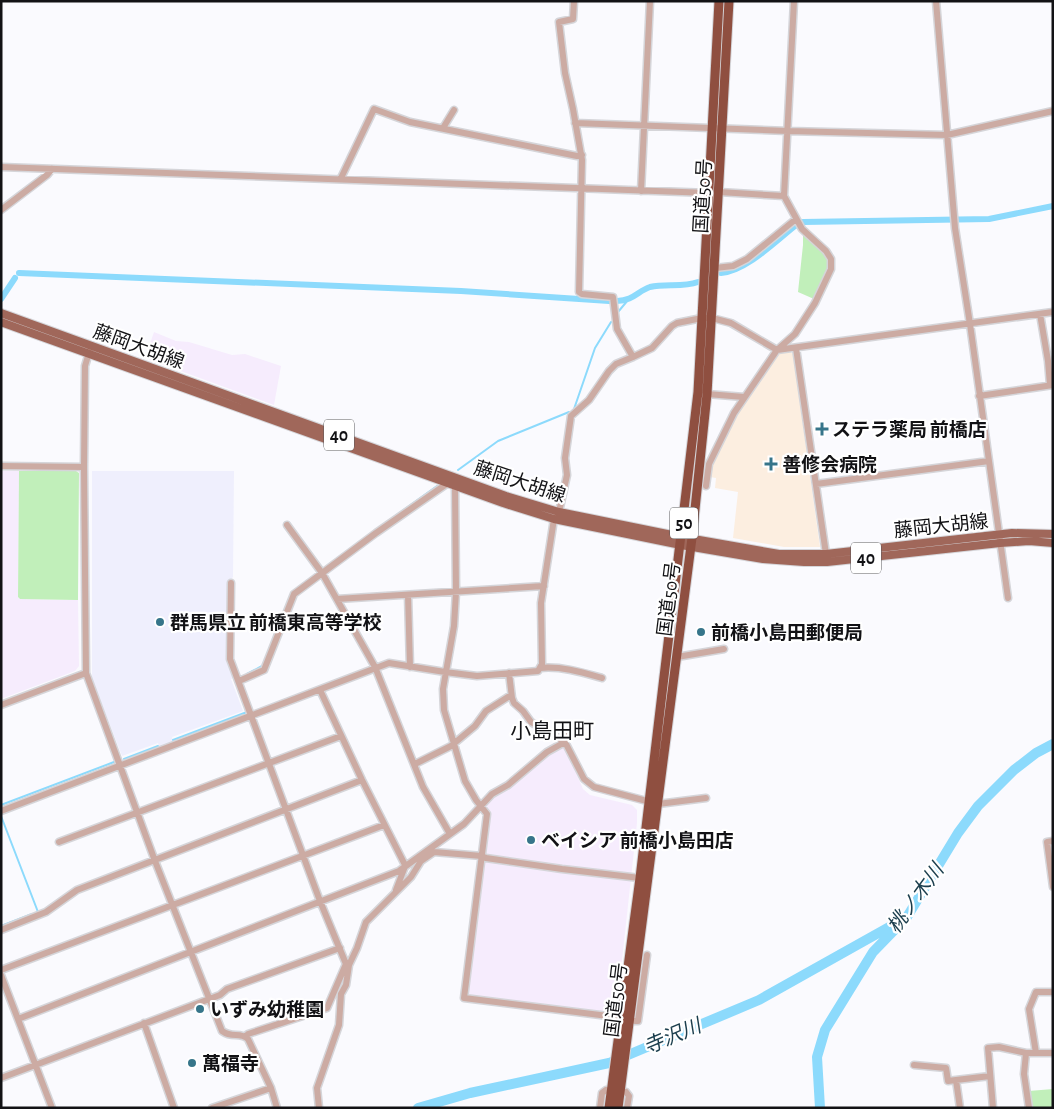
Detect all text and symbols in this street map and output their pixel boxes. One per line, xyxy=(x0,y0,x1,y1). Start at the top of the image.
street label: 国道50号 xyxy=(691,158,715,234)
street label: 藤岡大胡線 xyxy=(91,320,187,373)
road number: 40 xyxy=(324,420,354,450)
place label: ステラ薬局 前橋店 xyxy=(832,420,987,440)
marker: ステラ薬局 前橋店 xyxy=(816,423,828,435)
place label: 善修会病院 xyxy=(782,454,877,475)
street label: 藤岡大胡線 xyxy=(471,457,568,506)
marker: 善修会病院 xyxy=(764,457,778,471)
road number: 50 xyxy=(670,508,698,538)
street label: 藤岡大胡線 xyxy=(893,510,989,541)
road number: 40 xyxy=(851,542,881,574)
street label: 国道50号 xyxy=(654,561,683,638)
place label: 群馬県立 前橋東高等学校 xyxy=(170,612,382,633)
marker: 群馬県立 前橋東高等学校 xyxy=(154,616,166,628)
place label: 前橋小島田郵便局 xyxy=(711,622,863,643)
marker: 前橋小島田郵便局 xyxy=(695,626,707,638)
district label: 小島田町 xyxy=(510,720,594,742)
place label: ベイシア 前橋小島田店 xyxy=(541,830,734,851)
marker: ベイシア 前橋小島田店 xyxy=(525,834,537,846)
water label: 桃ノ木川 xyxy=(883,858,949,937)
street label: 国道50号 xyxy=(601,962,630,1039)
place label: いずみ幼稚園 xyxy=(210,999,324,1020)
marker: いずみ幼稚園 xyxy=(194,1003,206,1015)
water label: 寺沢川 xyxy=(640,1014,706,1058)
place label: 萬福寺 xyxy=(202,1054,259,1074)
marker: 萬福寺 xyxy=(186,1057,198,1069)

